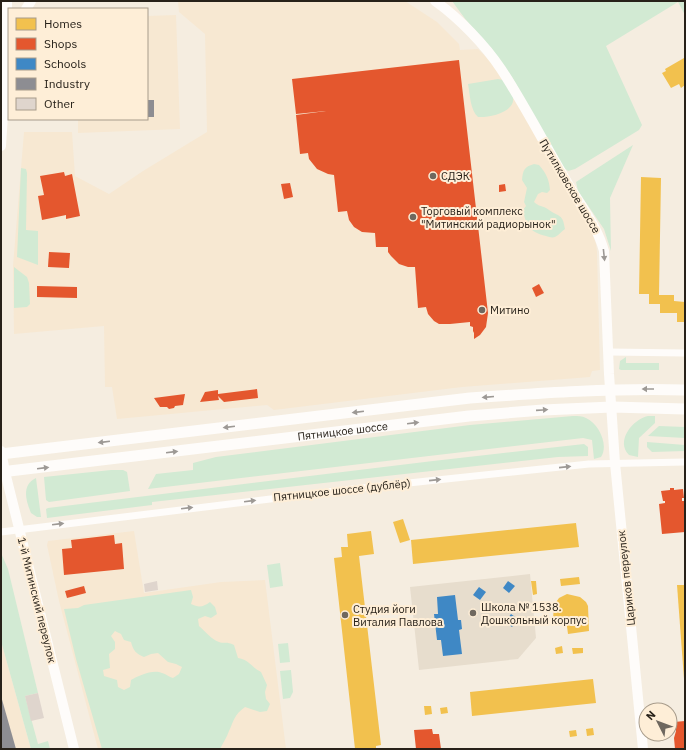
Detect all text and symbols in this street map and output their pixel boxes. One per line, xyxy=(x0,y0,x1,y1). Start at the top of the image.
legend xyxy=(8,8,148,120)
text: Homes xyxy=(44,16,82,31)
text: Shops xyxy=(44,36,77,51)
text: Schools xyxy=(44,56,87,71)
text: Industry xyxy=(44,76,90,91)
text: Other xyxy=(44,96,75,111)
street label: Путилковское шоссе xyxy=(536,136,604,236)
place label: СДЭК xyxy=(441,169,470,183)
marker: СДЭК xyxy=(428,171,438,181)
place label: Торговый комплекс "Митинский радиорынок" xyxy=(421,204,556,231)
marker: Торговый комплекс "Митинский радиорынок" xyxy=(408,212,418,222)
one-way arrow xyxy=(600,249,607,261)
place label: Митино xyxy=(490,303,530,317)
marker: Митино xyxy=(477,305,487,315)
one-way arrow xyxy=(641,386,654,392)
one-way arrow xyxy=(481,393,494,400)
one-way arrow xyxy=(536,407,548,414)
one-way arrow xyxy=(352,409,364,415)
street label: Пятницкое шоссе xyxy=(297,419,389,443)
one-way arrow xyxy=(407,420,419,426)
one-way arrow xyxy=(223,424,235,431)
one-way arrow xyxy=(98,439,110,445)
one-way arrow xyxy=(166,448,178,455)
one-way arrow xyxy=(559,463,571,470)
one-way arrow xyxy=(37,465,49,471)
street label: Пятницкое шоссе (дублёр) xyxy=(273,476,411,504)
one-way arrow xyxy=(429,477,441,483)
one-way arrow xyxy=(244,498,256,504)
one-way arrow xyxy=(181,505,193,512)
one-way arrow xyxy=(52,521,64,528)
street label: Цариков переулок xyxy=(614,530,638,626)
street label: 1-й Митинский переулок xyxy=(15,536,59,664)
place label: Школа № 1538. Дошкольный корпус xyxy=(481,600,587,627)
place label: Студия йоги Виталия Павлова xyxy=(353,602,443,629)
marker: Школа № 1538. Дошкольный корпус xyxy=(468,608,478,618)
marker: Студия йоги Виталия Павлова xyxy=(340,610,350,620)
north arrow xyxy=(638,702,678,742)
text: N xyxy=(643,708,658,723)

